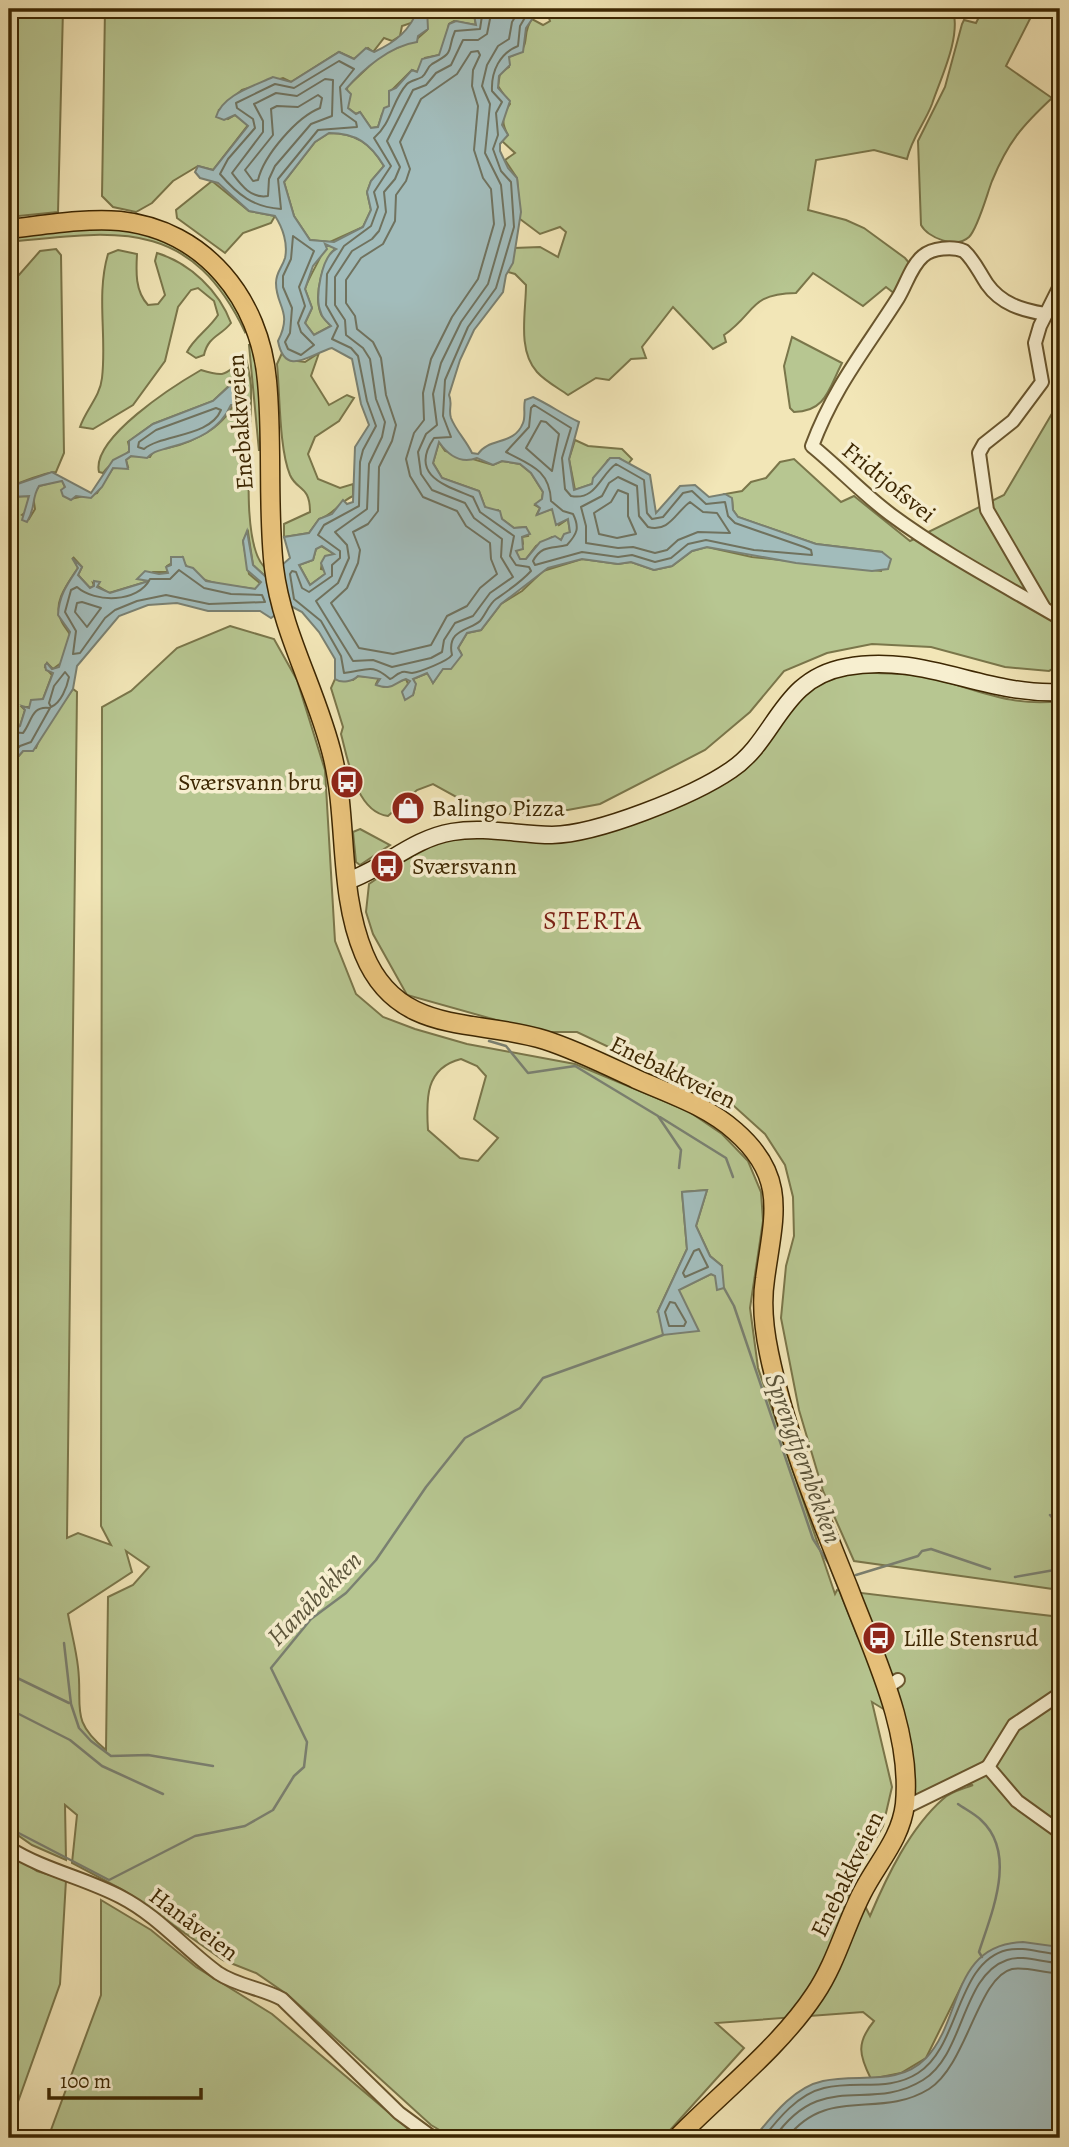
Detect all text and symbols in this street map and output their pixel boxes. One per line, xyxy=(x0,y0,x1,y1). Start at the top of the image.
street label: Enebakkveien xyxy=(219,353,261,491)
street label: Fridtjofsvei xyxy=(835,434,943,530)
bus stop icon: Sværsvann bru xyxy=(328,763,366,801)
place label: Sværsvann bru xyxy=(178,766,322,798)
shop icon: Balingo Pizza xyxy=(389,789,427,827)
place label: Balingo Pizza xyxy=(432,792,566,824)
bus stop icon: Sværsvann xyxy=(368,847,406,885)
place label: Sværsvann xyxy=(412,850,517,882)
district label: STERTA xyxy=(543,903,643,938)
street label: Enebakkveien xyxy=(605,1028,741,1116)
water label: Sprengtjernbekken xyxy=(757,1368,851,1548)
water label: Hanåbekken xyxy=(259,1543,370,1654)
bus stop icon: Lille Stensrud xyxy=(860,1619,898,1657)
place label: Lille Stensrud xyxy=(903,1622,1039,1654)
street label: Enebakkveien xyxy=(803,1806,891,1942)
street label: Hanåveien xyxy=(143,1880,245,1968)
scale bar xyxy=(49,2056,201,2100)
text: 100 m xyxy=(60,2067,111,2095)

